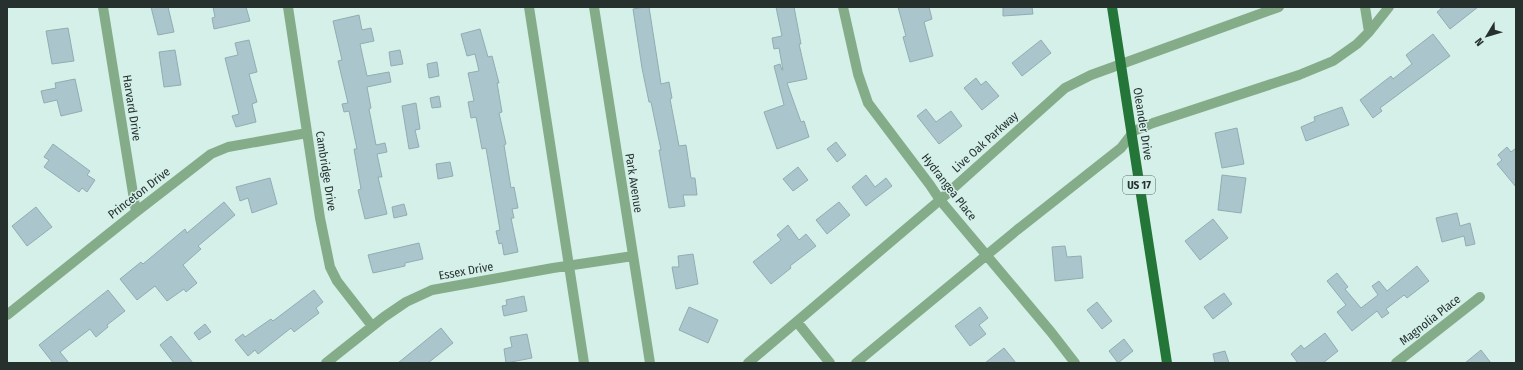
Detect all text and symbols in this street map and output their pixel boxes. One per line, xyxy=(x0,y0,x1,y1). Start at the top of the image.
north arrow xyxy=(1467,16,1507,56)
text: N xyxy=(1472,35,1487,48)
street label: Harvard Drive xyxy=(120,74,144,142)
street label: Oleander Drive xyxy=(1130,87,1156,161)
street label: Live Oak Parkway xyxy=(949,108,1021,175)
street label: Cambridge Drive xyxy=(313,130,339,212)
street label: Hydrangea Place xyxy=(919,151,979,223)
street label: Park Avenue xyxy=(622,152,646,214)
street label: Princeton Drive xyxy=(105,164,173,222)
road number: US 17 xyxy=(1123,176,1155,194)
street label: Essex Drive xyxy=(438,259,494,283)
street label: Magnolia Place xyxy=(1397,292,1463,348)

